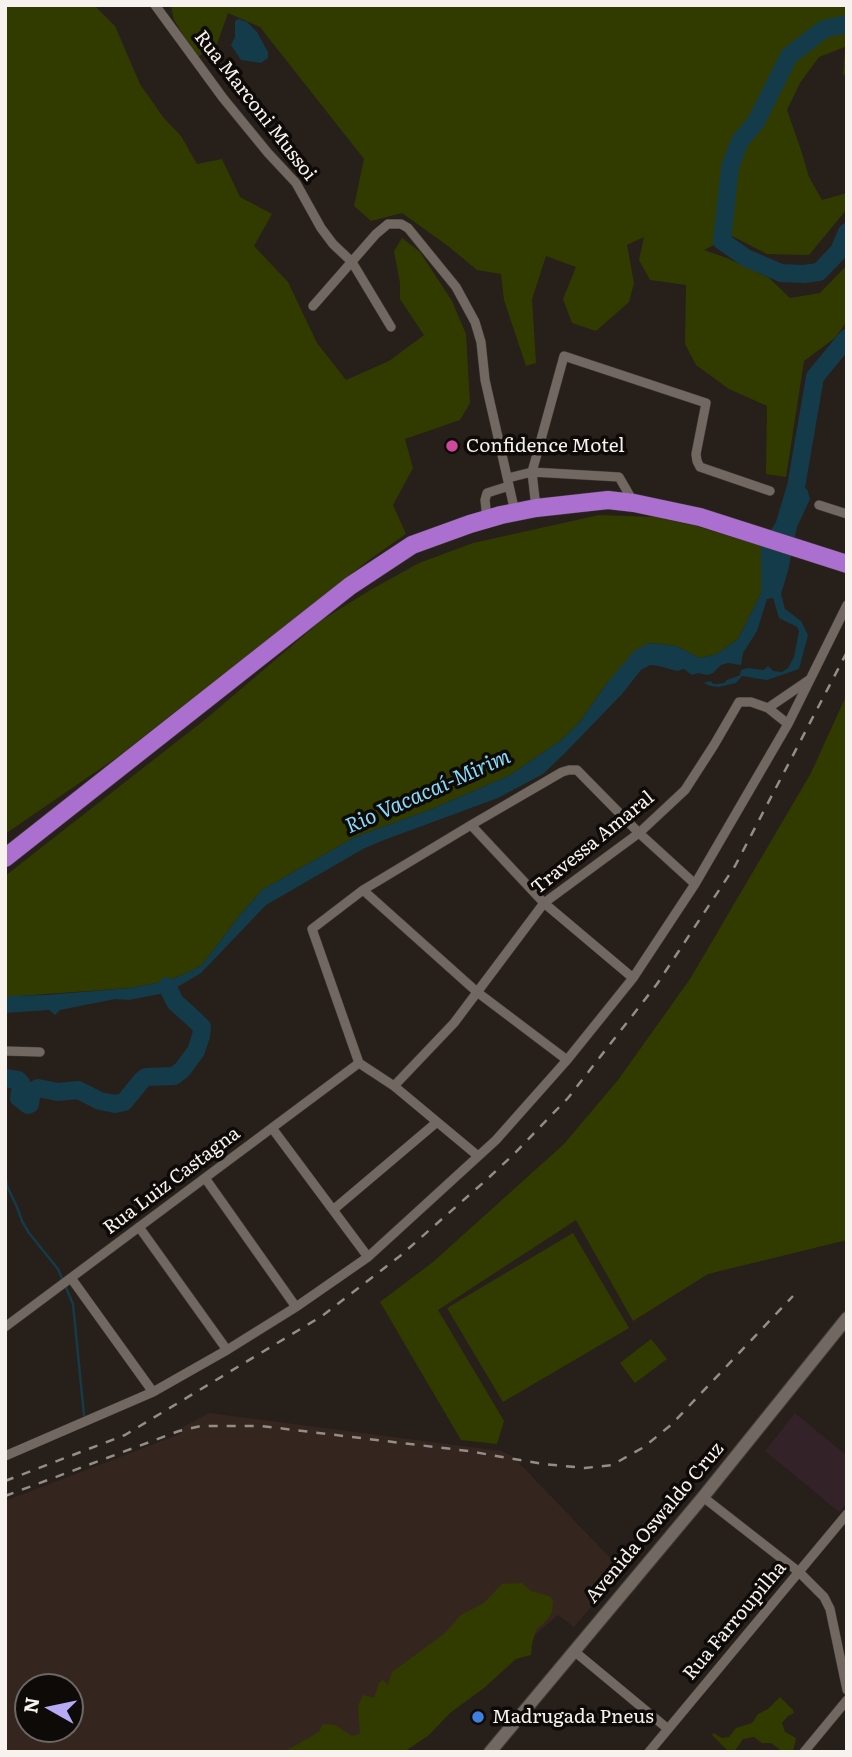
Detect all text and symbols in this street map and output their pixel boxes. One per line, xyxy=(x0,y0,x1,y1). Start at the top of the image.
street label: Rua Marconi Mussoi xyxy=(189,26,321,186)
place label: Confidence Motel xyxy=(466,435,625,457)
marker: Confidence Motel xyxy=(444,438,460,454)
water label: Rio Vacacaí-Mirim xyxy=(342,744,514,840)
street label: Travessa Amaral xyxy=(527,787,659,899)
street label: Rua Luiz Castagna xyxy=(99,1122,245,1240)
street label: Avenida Oswaldo Cruz xyxy=(581,1438,729,1608)
street label: Rua Farroupilha xyxy=(679,1557,791,1685)
north arrow xyxy=(14,1673,84,1743)
text: N xyxy=(15,1695,45,1715)
place label: Madrugada Pneus xyxy=(492,1706,654,1728)
marker: Madrugada Pneus xyxy=(470,1709,486,1725)

